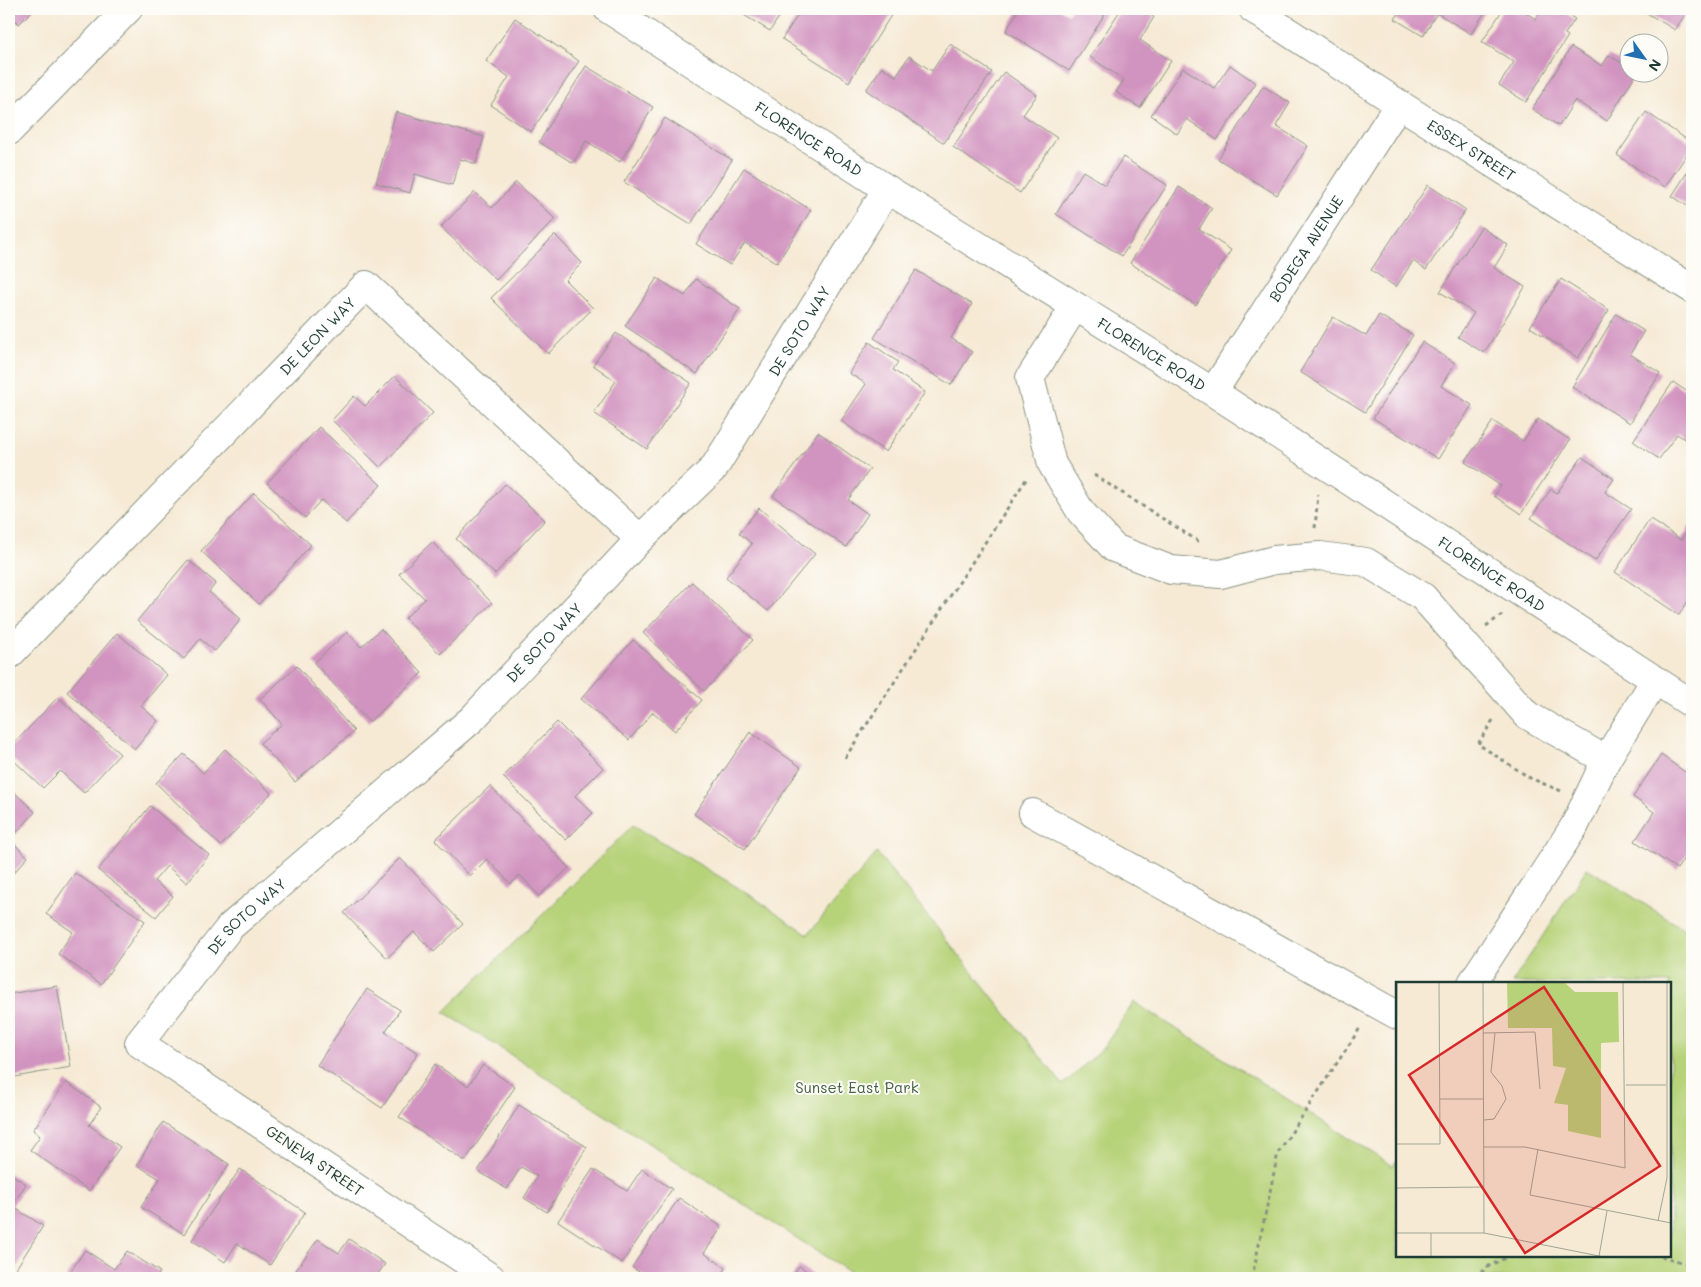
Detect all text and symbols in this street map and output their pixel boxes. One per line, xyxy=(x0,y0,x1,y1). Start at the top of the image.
north arrow xyxy=(1618,32,1668,82)
text: N xyxy=(1644,56,1666,75)
street label: FLORENCE ROAD xyxy=(751,97,866,181)
street label: ESSEX STREET xyxy=(1424,114,1520,185)
street label: BODEGA AVENUE xyxy=(1264,191,1348,305)
street label: DE SOTO WAY xyxy=(764,282,835,380)
street label: DE LEON WAY xyxy=(275,292,360,379)
street label: FLORENCE ROAD xyxy=(1094,313,1210,395)
street label: FLORENCE ROAD xyxy=(1435,532,1549,616)
street label: DE SOTO WAY xyxy=(502,598,586,686)
street label: DE SOTO WAY xyxy=(202,873,290,958)
inset map xyxy=(1396,982,1671,1257)
park label: Sunset East Park xyxy=(795,1077,919,1097)
street label: GENEVA STREET xyxy=(262,1120,368,1200)

